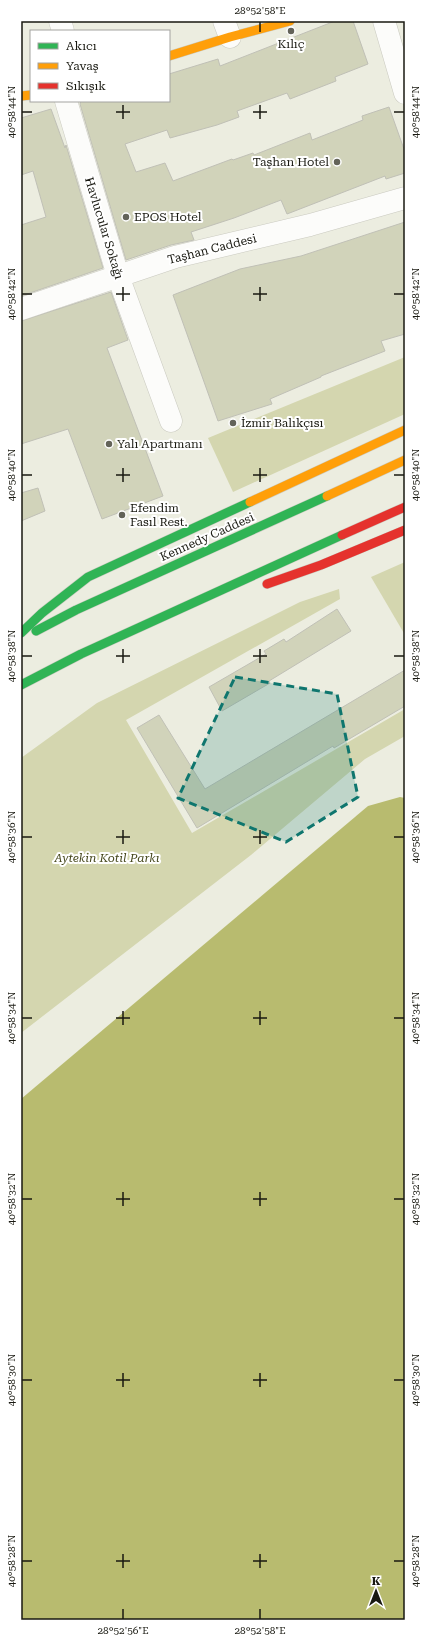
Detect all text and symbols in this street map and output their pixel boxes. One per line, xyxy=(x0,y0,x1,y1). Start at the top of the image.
text: 28°52'58"E xyxy=(234,5,286,16)
marker: Kılıç xyxy=(286,26,296,36)
legend xyxy=(30,30,170,102)
place label: Kılıç xyxy=(278,37,305,51)
text: Akıcı xyxy=(66,39,97,53)
text: Yavaş xyxy=(66,59,99,73)
text: Sıkışık xyxy=(66,79,106,93)
text: 40°58'44"N xyxy=(6,86,17,138)
text: 40°58'44"N xyxy=(410,86,421,138)
place label: Taşhan Hotel xyxy=(253,155,329,169)
marker: Taşhan Hotel xyxy=(332,157,342,167)
street label: Havlucular Sokağı xyxy=(82,175,126,281)
place label: EPOS Hotel xyxy=(134,210,202,224)
marker: EPOS Hotel xyxy=(121,212,131,222)
street label: Taşhan Caddesi xyxy=(166,231,258,267)
text: 40°58'42"N xyxy=(6,268,17,320)
text: 40°58'42"N xyxy=(410,268,421,320)
place label: İzmir Balıkçısı xyxy=(241,416,323,430)
marker: İzmir Balıkçısı xyxy=(228,418,238,428)
place label: Yalı Apartmanı xyxy=(117,437,203,451)
marker: Yalı Apartmanı xyxy=(104,439,114,449)
text: 40°58'40"N xyxy=(6,449,17,501)
text: 40°58'40"N xyxy=(410,449,421,501)
place label: Efendim Fasıl Rest. xyxy=(130,501,188,529)
marker: Efendim Fasıl Rest. xyxy=(117,510,127,520)
street label: Kennedy Caddesi xyxy=(158,510,256,564)
text: 40°58'38"N xyxy=(6,630,17,682)
text: 40°58'38"N xyxy=(410,630,421,682)
text: 40°58'36"N xyxy=(6,811,17,863)
text: 40°58'36"N xyxy=(410,811,421,863)
park label: Aytekin Kotil Parkı xyxy=(53,851,160,865)
text: 40°58'34"N xyxy=(6,992,17,1044)
text: 40°58'34"N xyxy=(410,992,421,1044)
text: 40°58'32"N xyxy=(6,1173,17,1225)
text: 40°58'32"N xyxy=(410,1173,421,1225)
text: 40°58'30"N xyxy=(6,1354,17,1406)
text: 40°58'30"N xyxy=(410,1354,421,1406)
text: 40°58'28"N xyxy=(6,1535,17,1587)
text: 40°58'28"N xyxy=(410,1535,421,1587)
north arrow xyxy=(356,1571,396,1611)
text: K xyxy=(372,1575,381,1588)
text: 28°52'56"E xyxy=(97,1625,149,1636)
text: 28°52'58"E xyxy=(234,1625,286,1636)

